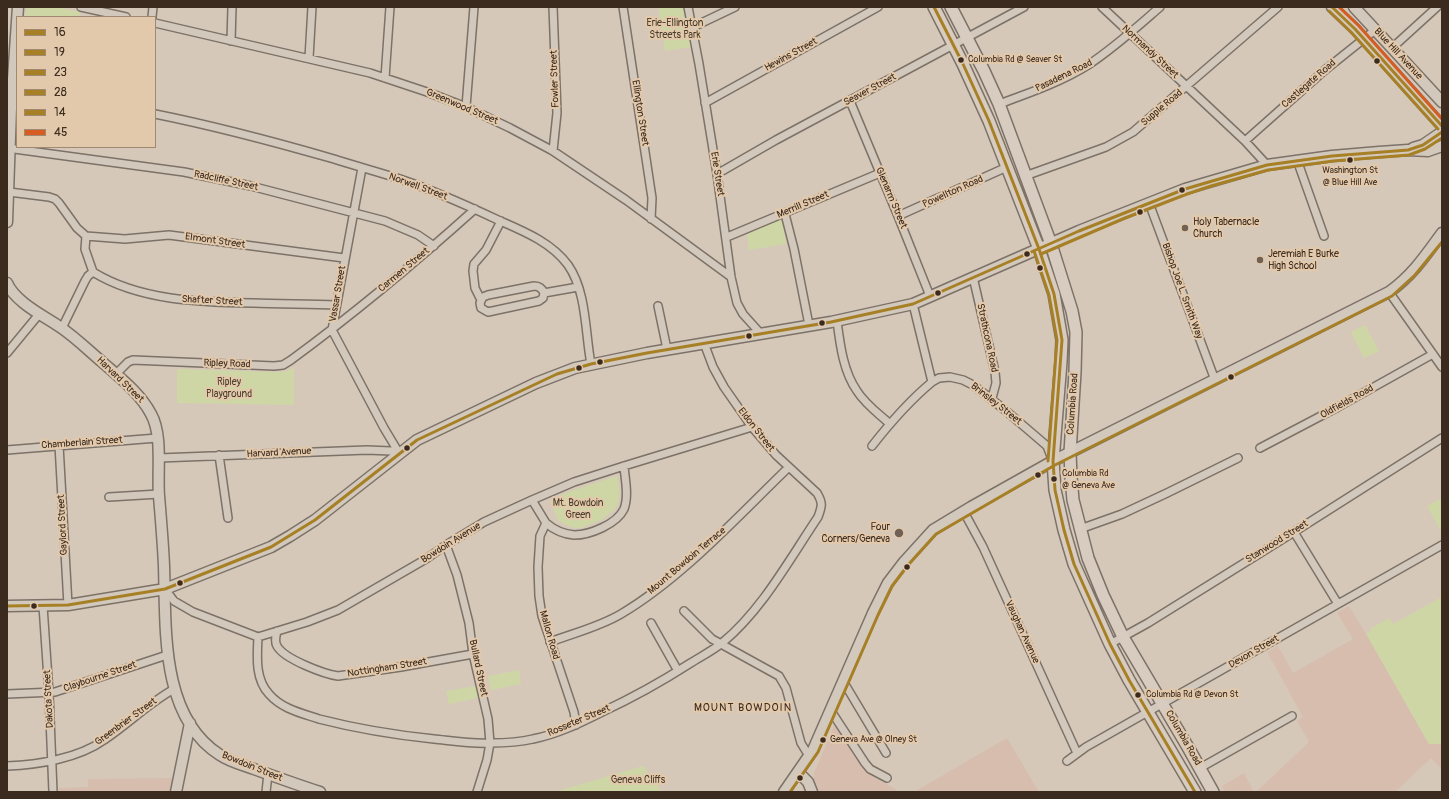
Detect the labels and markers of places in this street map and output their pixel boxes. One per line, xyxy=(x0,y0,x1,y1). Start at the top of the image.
marker: Columbia Rd @ Seaver St xyxy=(956,55,966,65)
place label: Columbia Rd @ Seaver St xyxy=(968,55,1062,65)
unlabelled marker xyxy=(1372,56,1382,66)
marker: Washington St @ Blue Hill Ave xyxy=(1345,155,1355,165)
place label: Washington St @ Blue Hill Ave xyxy=(1322,166,1378,187)
unlabelled marker xyxy=(1177,185,1187,195)
unlabelled marker xyxy=(1135,207,1145,217)
place label: Holy Tabernacle Church xyxy=(1193,216,1259,240)
marker: Holy Tabernacle Church xyxy=(1180,223,1190,233)
place label: Jeremiah E Burke High School xyxy=(1268,248,1339,272)
unlabelled marker xyxy=(1022,249,1032,259)
marker: Jeremiah E Burke High School xyxy=(1255,255,1265,265)
unlabelled marker xyxy=(1035,263,1045,273)
unlabelled marker xyxy=(933,288,943,298)
unlabelled marker xyxy=(817,318,827,328)
unlabelled marker xyxy=(744,331,754,341)
unlabelled marker xyxy=(595,357,605,367)
unlabelled marker xyxy=(574,363,584,373)
unlabelled marker xyxy=(1226,372,1236,382)
unlabelled marker xyxy=(402,443,412,453)
place label: Columbia Rd @ Geneva Ave xyxy=(1062,469,1115,490)
unlabelled marker xyxy=(1033,470,1043,480)
marker: Columbia Rd @ Geneva Ave xyxy=(1049,474,1059,484)
place label: Four Corners/Geneva xyxy=(822,521,890,544)
marker: Four Corners/Geneva xyxy=(893,527,905,539)
unlabelled marker xyxy=(902,562,912,572)
unlabelled marker xyxy=(175,578,185,588)
unlabelled marker xyxy=(29,601,39,611)
marker: Columbia Rd @ Devon St xyxy=(1133,690,1143,700)
place label: Columbia Rd @ Devon St xyxy=(1146,690,1238,700)
marker: Geneva Ave @ Olney St xyxy=(818,735,828,745)
place label: Geneva Ave @ Olney St xyxy=(830,735,917,745)
unlabelled marker xyxy=(795,773,805,783)

